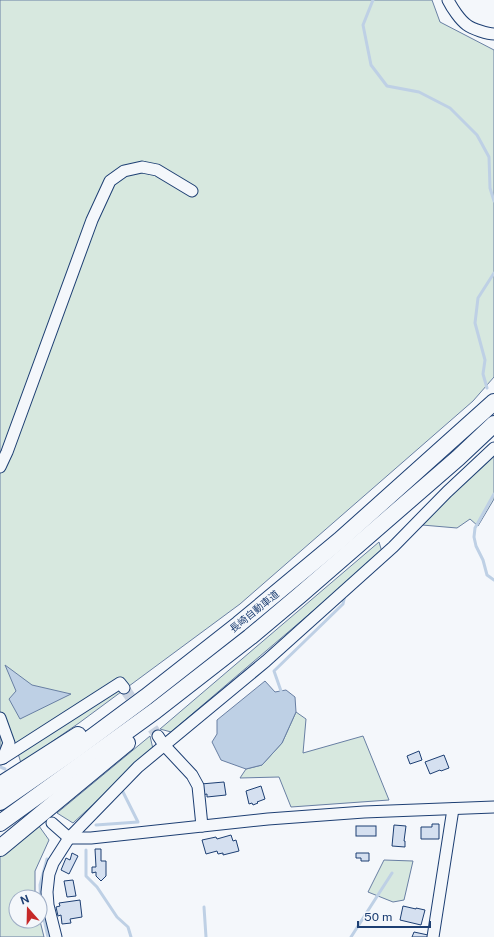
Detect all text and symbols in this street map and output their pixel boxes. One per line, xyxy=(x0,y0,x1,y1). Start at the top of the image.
street label: 長崎自動車道 xyxy=(227,587,281,635)
north arrow xyxy=(8,889,48,929)
text: N xyxy=(18,892,31,907)
scale bar xyxy=(358,903,430,929)
text: 50 m xyxy=(364,910,392,924)

